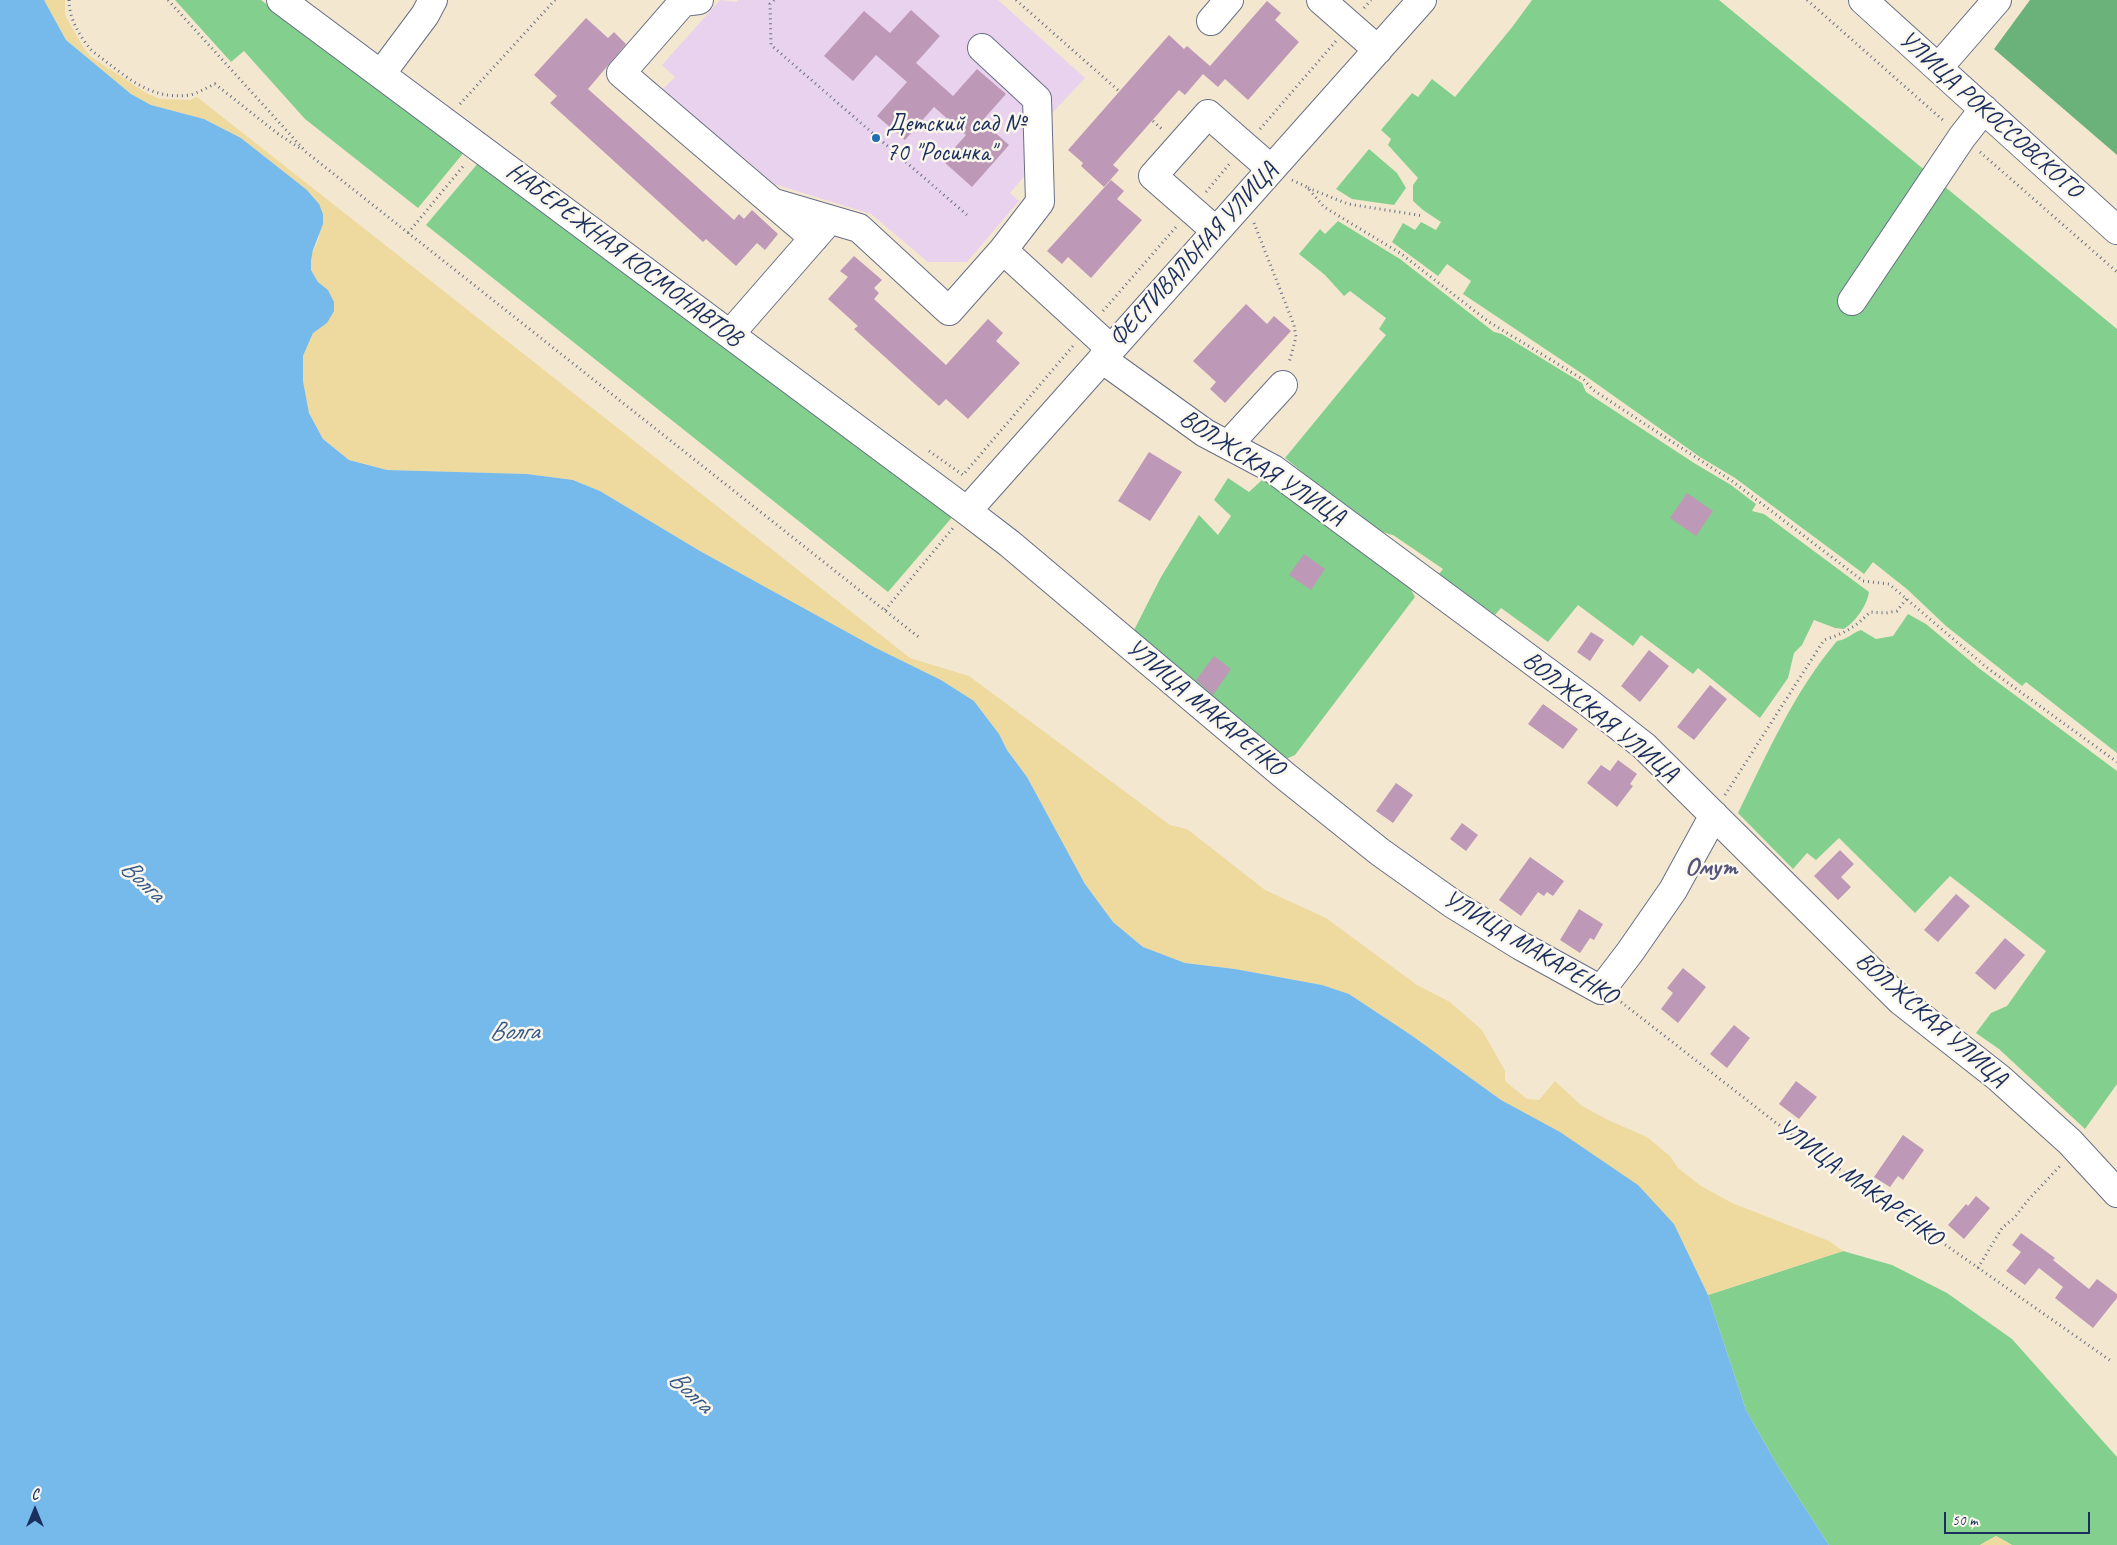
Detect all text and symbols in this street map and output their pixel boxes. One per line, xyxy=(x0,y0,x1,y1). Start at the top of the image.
street label: УЛИЦА РОКОССОВСКОГО xyxy=(1892,25,2088,205)
place label: Детский сад № 70 "Росинка" xyxy=(886,109,1025,168)
marker: Детский сад № 70 "Росинка" xyxy=(870,132,882,144)
street label: НАБЕРЕЖНАЯ КОСМОНАВТОВ xyxy=(500,157,748,353)
street label: ФЕСТИВАЛЬНАЯ УЛИЦА xyxy=(1103,157,1285,353)
street label: ВОЛЖСКАЯ УЛИЦА xyxy=(1174,403,1350,533)
street label: УЛИЦА МАКАРЕНКО xyxy=(1120,633,1290,783)
street label: ВОЛЖСКАЯ УЛИЦА xyxy=(1516,645,1684,789)
district label: Омут xyxy=(1685,852,1737,884)
water label: Волга xyxy=(113,853,171,909)
street label: УЛИЦА МАКАРЕНКО xyxy=(1438,884,1622,1012)
street label: ВОЛЖСКАЯ УЛИЦА xyxy=(1849,946,2013,1094)
water label: Волга xyxy=(489,1016,539,1048)
street label: УЛИЦА МАКАРЕНКО xyxy=(1770,1113,1948,1253)
water label: Волга xyxy=(661,1364,719,1420)
north arrow xyxy=(10,1485,60,1535)
text: С xyxy=(32,1486,38,1503)
scale bar xyxy=(1947,1502,2093,1534)
text: 50 m xyxy=(1952,1511,1978,1530)

